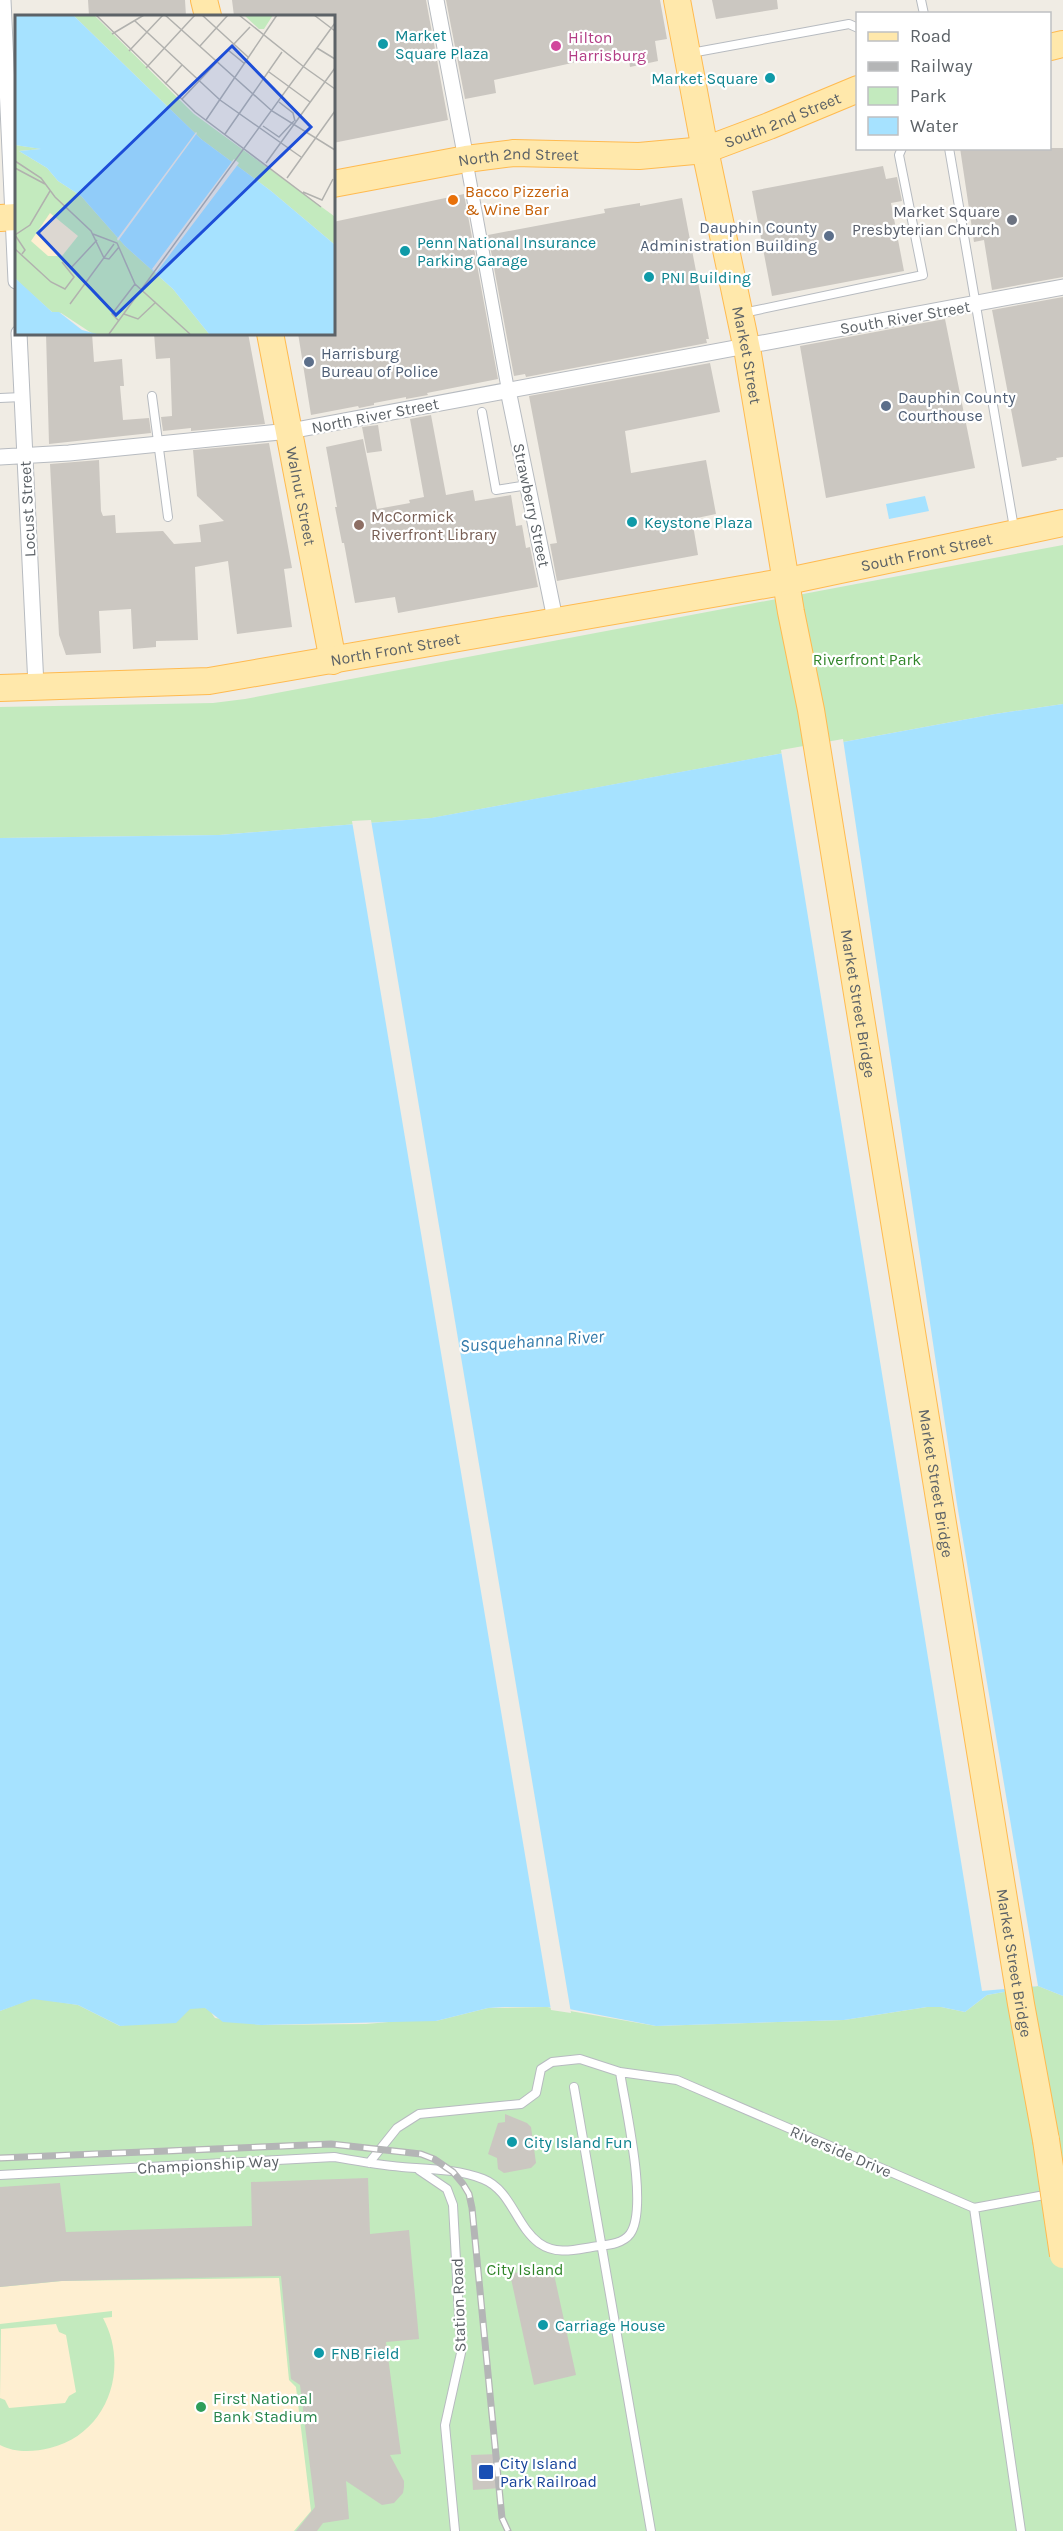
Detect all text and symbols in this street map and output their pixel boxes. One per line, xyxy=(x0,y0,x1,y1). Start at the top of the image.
legend xyxy=(856,12,1051,150)
inset map xyxy=(15,15,334,334)
text: Road xyxy=(910,25,951,47)
place label: Market Square Plaza xyxy=(395,26,489,63)
place label: Hilton Harrisburg xyxy=(568,28,646,65)
marker: Market Square Plaza xyxy=(376,37,390,51)
marker: Hilton Harrisburg xyxy=(549,39,563,53)
text: Railway xyxy=(910,55,973,77)
place label: Market Square xyxy=(651,69,758,88)
marker: Market Square xyxy=(763,71,777,85)
text: Park xyxy=(910,85,947,107)
street label: South 2nd Street xyxy=(722,88,844,152)
text: Water xyxy=(910,115,958,137)
street label: North 2nd Street xyxy=(457,144,579,170)
place label: Bacco Pizzeria & Wine Bar xyxy=(465,182,569,219)
marker: Bacco Pizzeria & Wine Bar xyxy=(446,193,460,207)
place label: Market Square Presbyterian Church xyxy=(852,202,1000,239)
marker: Market Square Presbyterian Church xyxy=(1005,213,1019,227)
place label: Dauphin County Administration Building xyxy=(640,218,818,255)
marker: Dauphin County Administration Building xyxy=(822,229,836,243)
place label: Penn National Insurance Parking Garage xyxy=(417,233,596,270)
marker: Penn National Insurance Parking Garage xyxy=(398,244,412,258)
place label: PNI Building xyxy=(661,268,751,287)
marker: PNI Building xyxy=(642,270,656,284)
street label: South River Street xyxy=(838,297,972,338)
street label: Market Street xyxy=(728,304,765,405)
place label: Harrisburg Bureau of Police xyxy=(321,344,438,381)
marker: Harrisburg Bureau of Police xyxy=(302,355,316,369)
place label: Dauphin County Courthouse xyxy=(898,388,1016,425)
street label: North River Street xyxy=(310,394,440,437)
marker: Dauphin County Courthouse xyxy=(879,399,893,413)
street label: Strawberry Street xyxy=(509,441,554,569)
street label: Walnut Street xyxy=(282,445,320,547)
street label: Locust Street xyxy=(15,460,40,558)
place label: McCormick Riverfront Library xyxy=(371,507,497,544)
place label: Keystone Plaza xyxy=(644,513,753,532)
marker: Keystone Plaza xyxy=(625,515,639,529)
marker: McCormick Riverfront Library xyxy=(352,518,366,532)
street label: South Front Street xyxy=(859,529,994,575)
street label: North Front Street xyxy=(329,629,462,670)
park label: Riverfront Park xyxy=(813,650,921,669)
street label: Market Street Bridge xyxy=(837,928,880,1079)
water label: Susquehanna River xyxy=(459,1325,606,1357)
street label: Market Street Bridge xyxy=(915,1408,957,1559)
street label: Market Street Bridge xyxy=(992,1887,1036,2039)
street label: Riverside Drive xyxy=(787,2121,895,2181)
place label: City Island Fun xyxy=(524,2133,632,2152)
marker: City Island Fun xyxy=(505,2135,519,2149)
street label: Championship Way xyxy=(137,2151,280,2178)
street label: Station Road xyxy=(447,2258,470,2352)
park label: City Island xyxy=(486,2260,564,2279)
place label: Carriage House xyxy=(555,2316,666,2335)
marker: Carriage House xyxy=(536,2318,550,2332)
place label: FNB Field xyxy=(331,2344,399,2363)
marker: FNB Field xyxy=(312,2346,326,2360)
place label: First National Bank Stadium xyxy=(213,2389,318,2426)
marker: First National Bank Stadium xyxy=(194,2400,208,2414)
place label: City Island Park Railroad xyxy=(500,2454,597,2491)
marker: City Island Park Railroad xyxy=(477,2463,495,2481)

